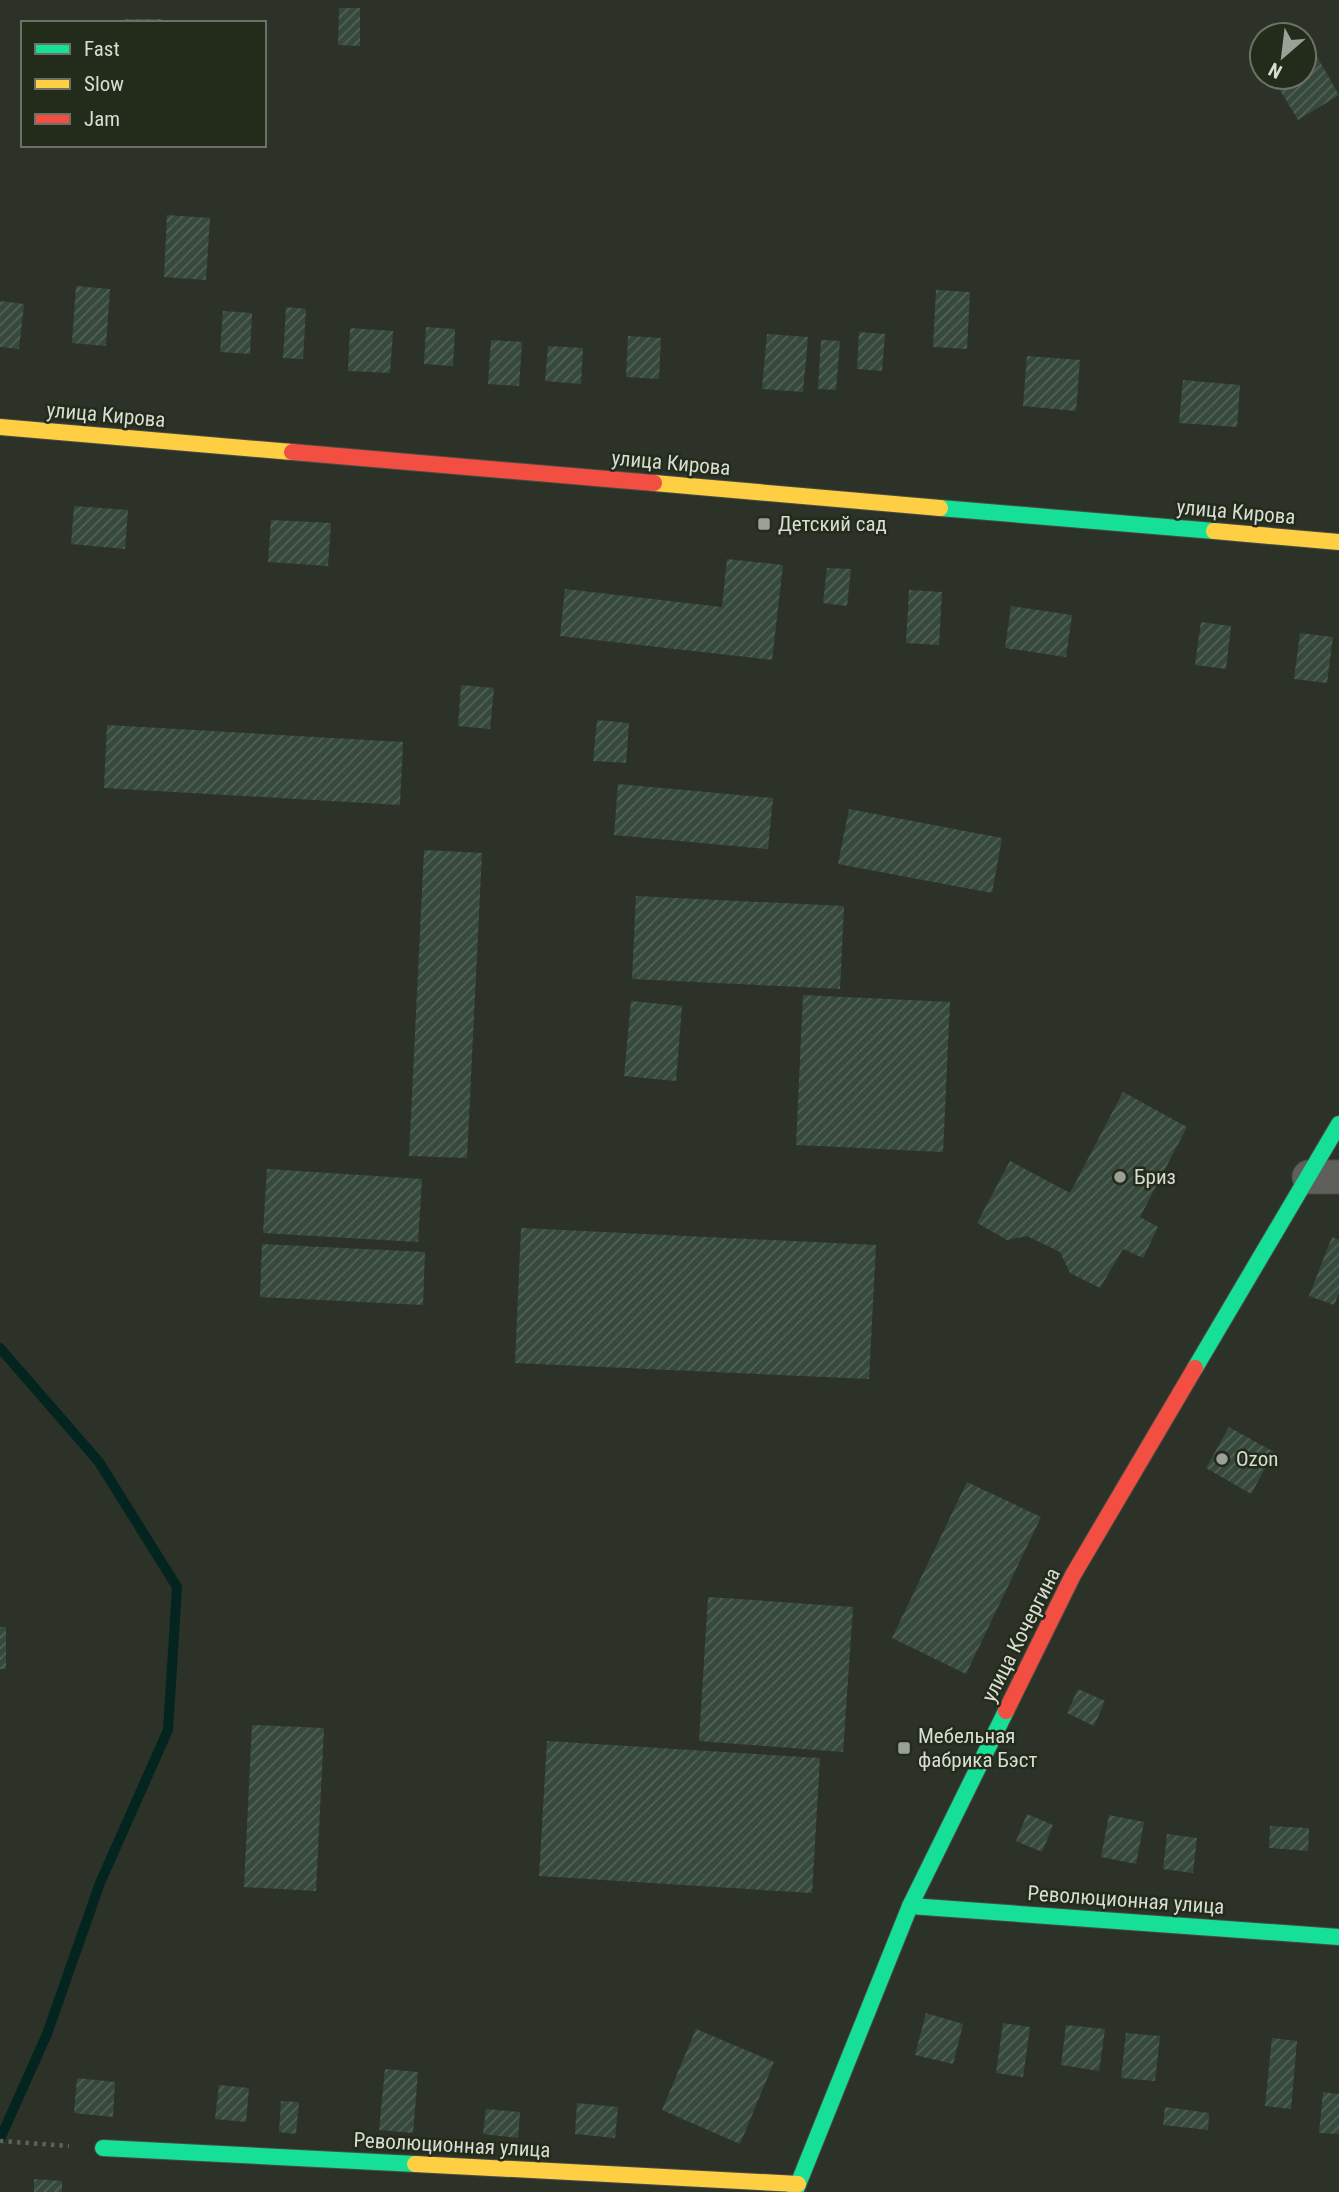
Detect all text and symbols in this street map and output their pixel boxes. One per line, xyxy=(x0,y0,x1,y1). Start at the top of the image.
legend xyxy=(21,21,266,147)
north arrow xyxy=(1248,21,1318,91)
text: Fast xyxy=(84,37,120,61)
text: N xyxy=(1265,58,1286,83)
text: Slow xyxy=(84,72,124,96)
text: Jam xyxy=(84,107,120,131)
street label: улица Кирова xyxy=(45,398,167,432)
street label: улица Кирова xyxy=(610,446,732,480)
street label: улица Кирова xyxy=(1175,495,1297,529)
place label: Детский сад xyxy=(778,512,887,536)
marker: Детский сад xyxy=(756,516,772,532)
place label: Бриз xyxy=(1134,1165,1176,1189)
marker: Бриз xyxy=(1112,1169,1128,1185)
place label: Ozon xyxy=(1236,1447,1278,1471)
marker: Ozon xyxy=(1214,1451,1230,1467)
street label: улица Кочергина xyxy=(977,1564,1065,1706)
place label: Мебельная фабрика Бэст xyxy=(918,1724,1037,1772)
marker: Мебельная фабрика Бэст xyxy=(896,1740,912,1756)
street label: Революционная улица xyxy=(1027,1881,1225,1919)
street label: Революционная улица xyxy=(353,2128,551,2162)

